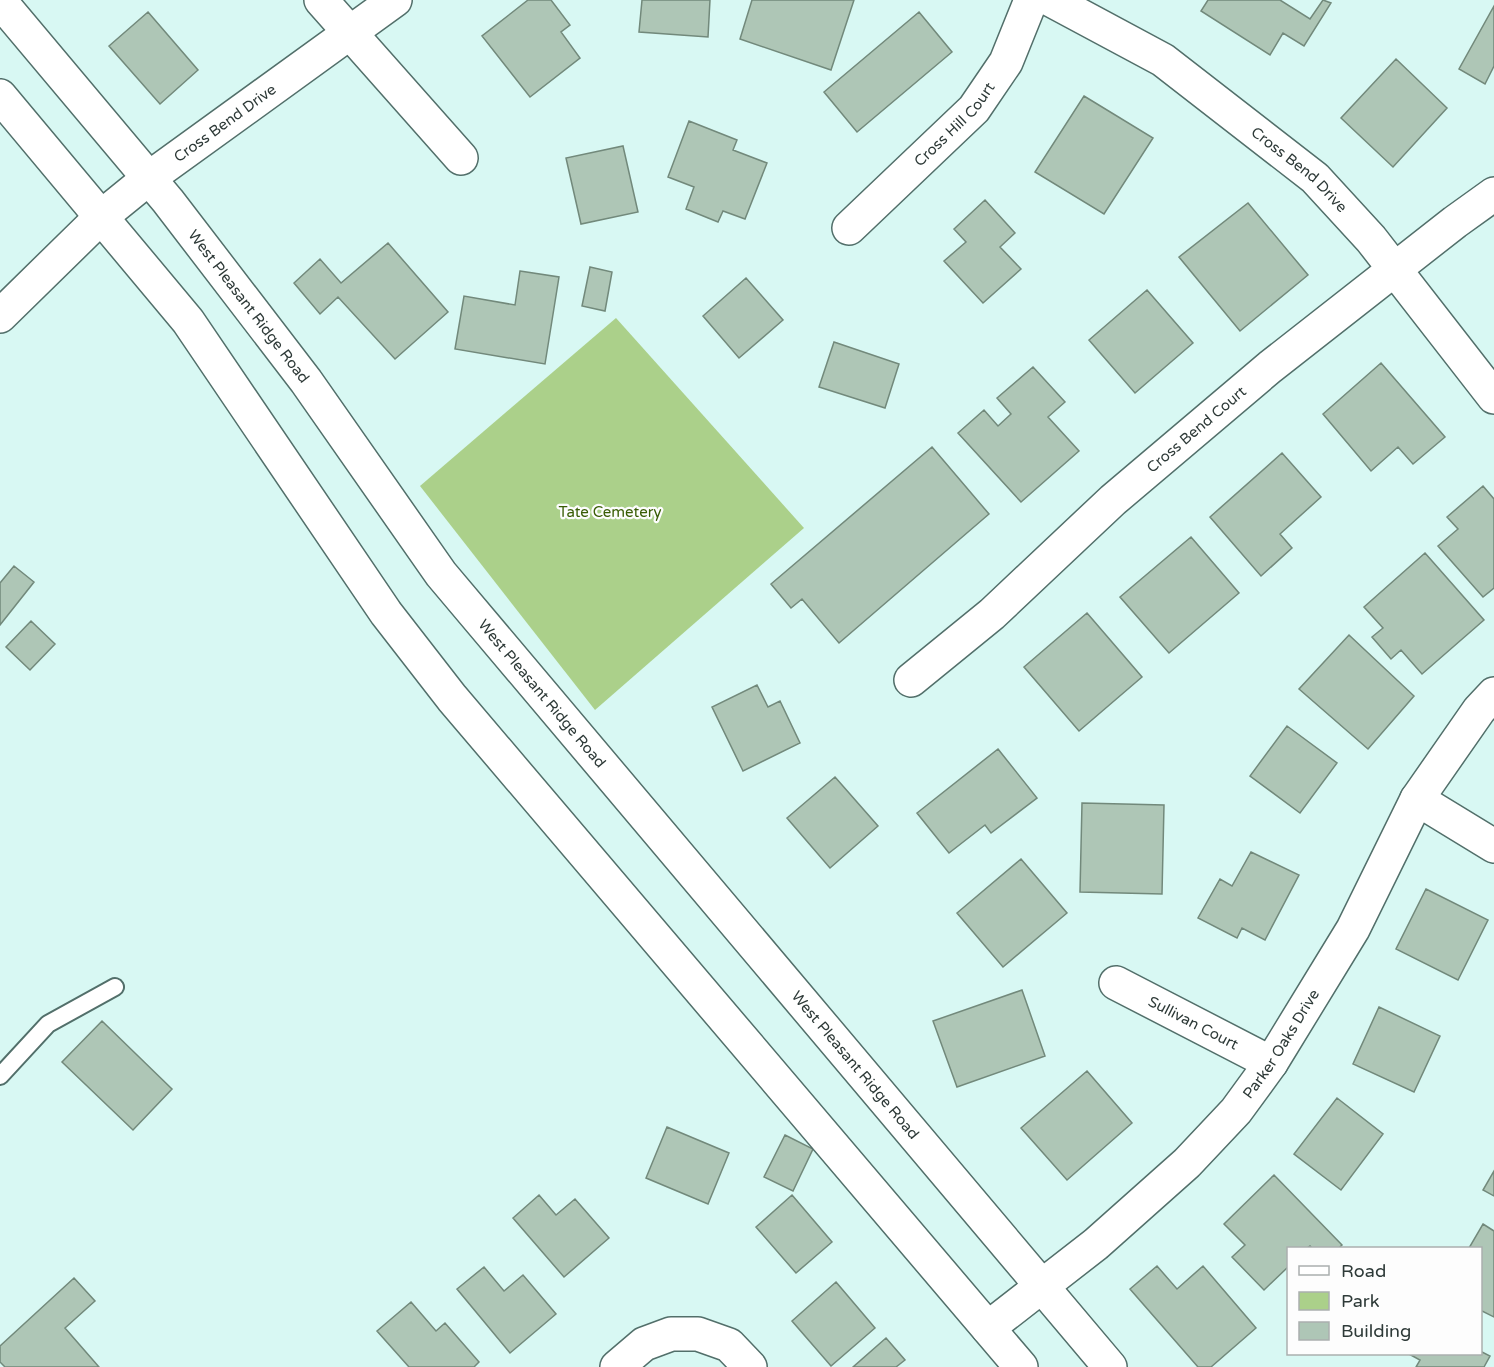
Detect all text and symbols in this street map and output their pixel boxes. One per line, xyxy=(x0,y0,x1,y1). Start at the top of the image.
street label: Cross Hill Court xyxy=(910,79,999,170)
street label: Cross Bend Drive xyxy=(170,80,279,166)
street label: Cross Bend Drive xyxy=(1248,123,1351,216)
street label: West Pleasant Ridge Road xyxy=(184,226,313,387)
street label: Cross Bend Court xyxy=(1143,382,1250,476)
park label: Tate Cemetery xyxy=(558,503,662,521)
street label: West Pleasant Ridge Road xyxy=(474,616,609,771)
street label: Parker Oaks Drive xyxy=(1239,986,1323,1102)
street label: West Pleasant Ridge Road xyxy=(788,987,923,1143)
street label: Sullivan Court xyxy=(1145,992,1242,1054)
legend xyxy=(1287,1247,1482,1355)
text: Road xyxy=(1341,1260,1386,1282)
text: Park xyxy=(1341,1290,1380,1312)
text: Building xyxy=(1341,1320,1411,1342)

